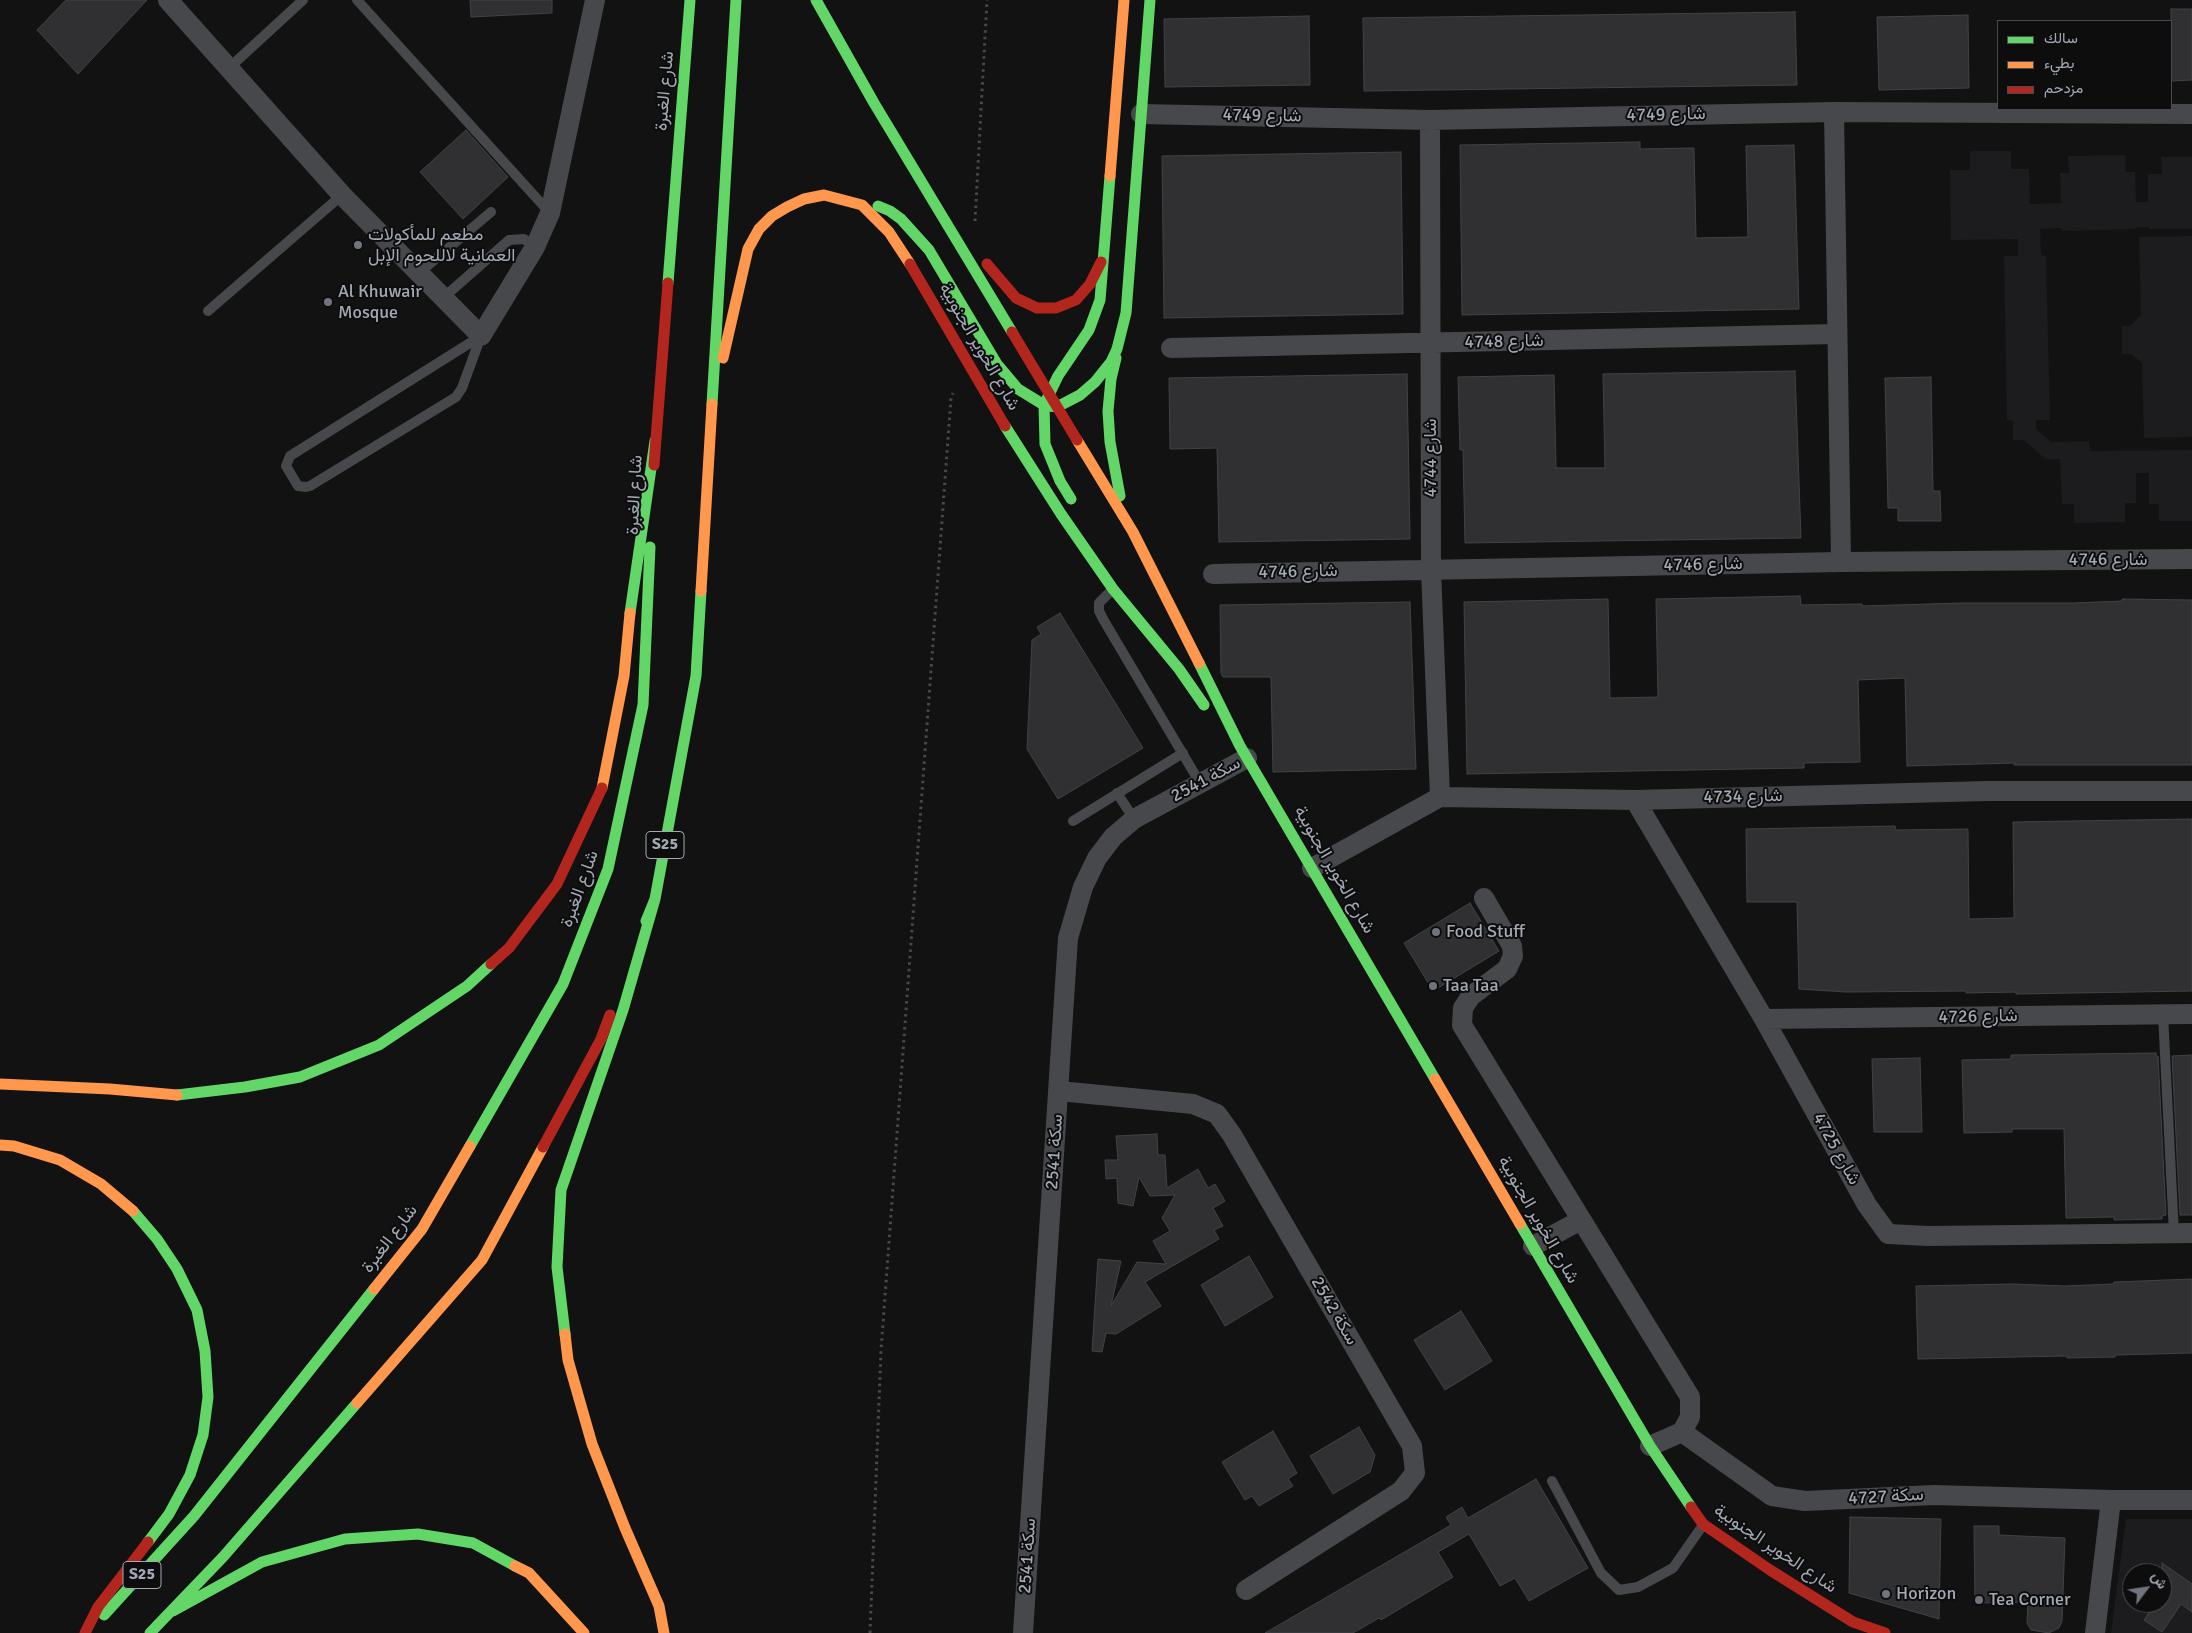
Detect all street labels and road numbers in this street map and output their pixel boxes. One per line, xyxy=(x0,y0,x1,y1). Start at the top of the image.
street label: شارع الغبرة xyxy=(651,50,679,132)
street label: 4749 شارع xyxy=(1626,104,1706,126)
street label: 4749 شارع xyxy=(1222,105,1302,127)
street label: شارع الخوير الجنوبية xyxy=(934,279,1024,415)
street label: 4748 شارع xyxy=(1464,331,1544,353)
street label: 4744 شارع xyxy=(1420,418,1442,498)
street label: شارع الغبرة xyxy=(622,454,648,536)
street label: 4746 شارع xyxy=(2068,549,2148,571)
street label: 4746 شارع xyxy=(1663,554,1743,576)
street label: 4746 شارع xyxy=(1258,561,1338,583)
street label: سكة 2541 xyxy=(1168,753,1244,807)
street label: 4734 شارع xyxy=(1703,786,1783,808)
street label: شارع الخوير الجنوبية xyxy=(1289,802,1379,938)
road number: S25 xyxy=(646,832,684,858)
street label: شارع الغبرة xyxy=(556,848,604,930)
street label: 4726 شارع xyxy=(1938,1006,2018,1028)
street label: 4725 شارع xyxy=(1807,1109,1865,1189)
street label: سكة 2541 xyxy=(1042,1114,1068,1190)
street label: شارع الخوير الجنوبية xyxy=(1493,1152,1583,1288)
street label: شارع الغبرة xyxy=(357,1201,423,1277)
street label: سكة 2542 xyxy=(1306,1273,1362,1349)
street label: سكة 4727 xyxy=(1848,1484,1924,1510)
street label: شارع الخوير الجنوبية xyxy=(1709,1500,1841,1598)
street label: سكة 2541 xyxy=(1015,1518,1041,1594)
road number: S25 xyxy=(123,1562,161,1588)

